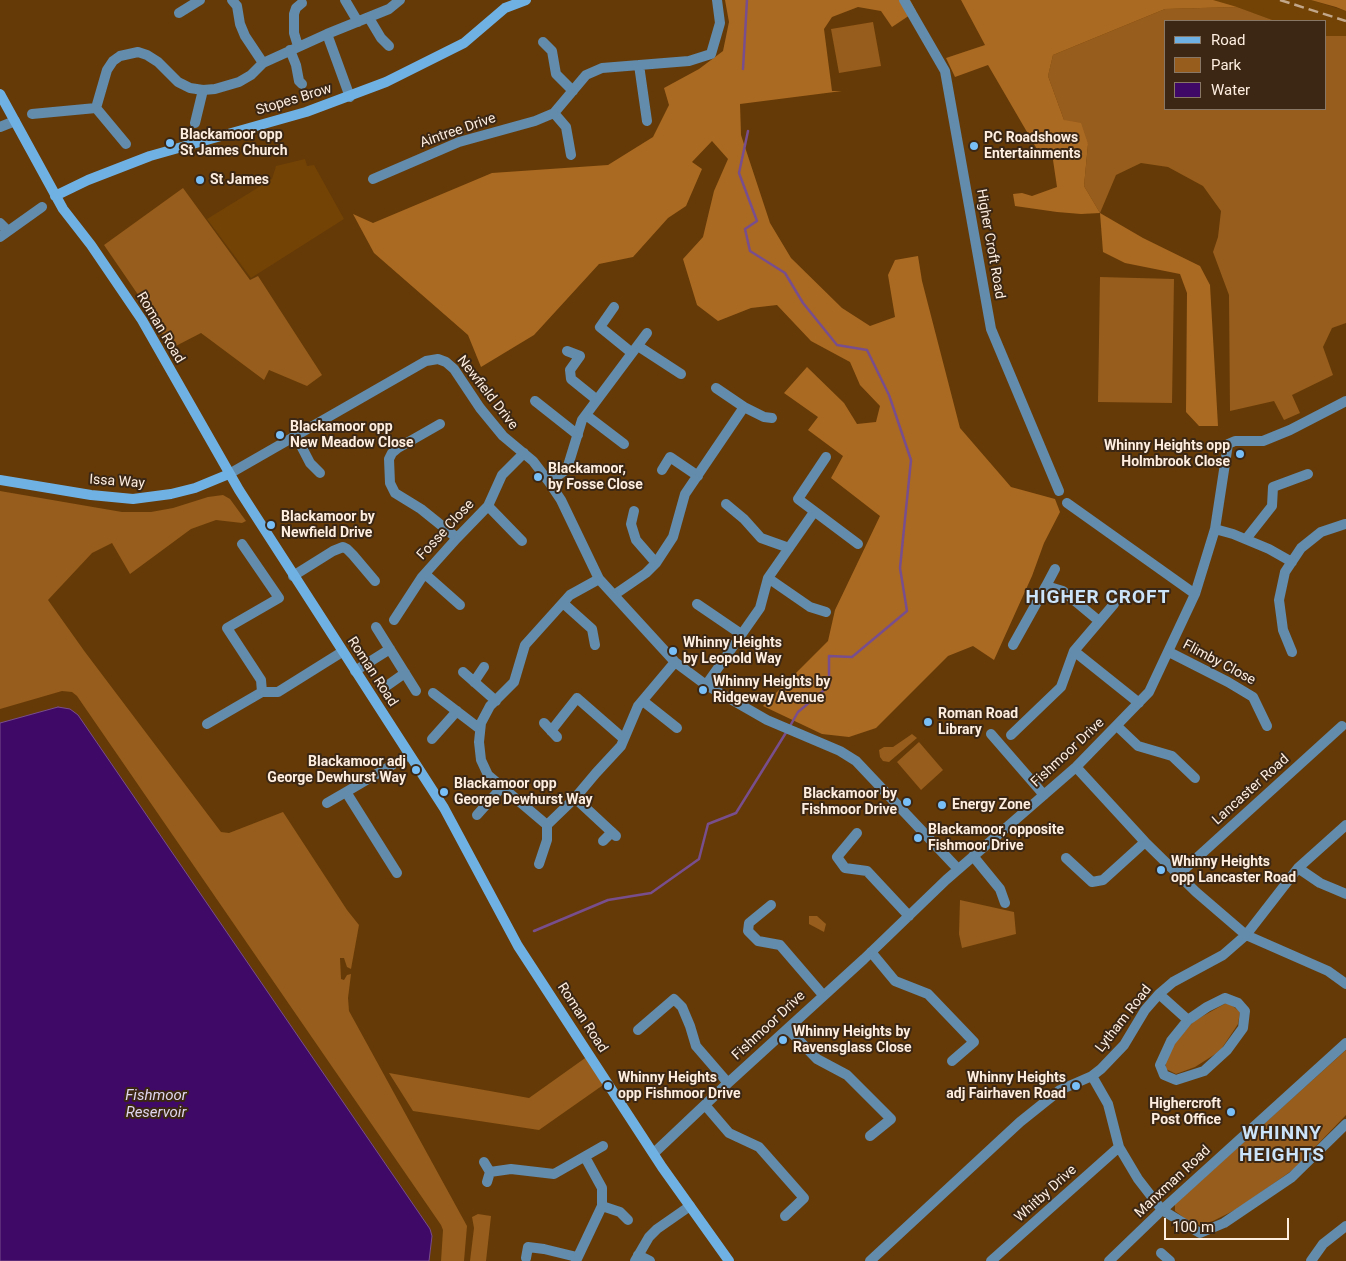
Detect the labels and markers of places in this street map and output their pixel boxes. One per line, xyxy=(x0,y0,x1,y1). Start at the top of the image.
place label: Blackamoor opp St James Church xyxy=(180,127,287,160)
place label: PC Roadshows Entertainments xyxy=(984,130,1081,162)
marker: Blackamoor opp St James Church xyxy=(164,137,176,149)
marker: PC Roadshows Entertainments xyxy=(968,140,980,152)
place label: St James xyxy=(210,172,269,188)
marker: St James xyxy=(194,174,206,186)
place label: Blackamoor opp New Meadow Close xyxy=(290,419,414,452)
marker: Blackamoor opp New Meadow Close xyxy=(274,429,286,441)
place label: Whinny Heights opp Holmbrook Close xyxy=(1104,438,1230,471)
marker: Whinny Heights opp Holmbrook Close xyxy=(1234,448,1246,460)
place label: Blackamoor, by Fosse Close xyxy=(548,461,643,494)
marker: Blackamoor, by Fosse Close xyxy=(532,471,544,483)
place label: Blackamoor by Newfield Drive xyxy=(281,509,375,542)
marker: Blackamoor by Newfield Drive xyxy=(265,519,277,531)
place label: Whinny Heights by Leopold Way xyxy=(683,635,782,668)
marker: Whinny Heights by Leopold Way xyxy=(667,645,679,657)
place label: Whinny Heights by Ridgeway Avenue xyxy=(713,674,830,706)
marker: Whinny Heights by Ridgeway Avenue xyxy=(697,684,709,696)
place label: Roman Road Library xyxy=(938,706,1018,739)
marker: Roman Road Library xyxy=(922,716,934,728)
place label: Blackamoor adj George Dewhurst Way xyxy=(267,754,406,786)
marker: Blackamoor adj George Dewhurst Way xyxy=(410,764,422,776)
place label: Blackamoor opp George Dewhurst Way xyxy=(454,776,593,809)
marker: Blackamoor opp George Dewhurst Way xyxy=(438,786,450,798)
place label: Blackamoor by Fishmoor Drive xyxy=(802,786,897,819)
marker: Blackamoor by Fishmoor Drive xyxy=(901,796,913,808)
place label: Energy Zone xyxy=(952,797,1030,813)
marker: Energy Zone xyxy=(936,799,948,811)
place label: Blackamoor, opposite Fishmoor Drive xyxy=(928,822,1064,854)
marker: Blackamoor, opposite Fishmoor Drive xyxy=(912,832,924,844)
place label: Whinny Heights opp Lancaster Road xyxy=(1171,854,1296,886)
marker: Whinny Heights opp Lancaster Road xyxy=(1155,864,1167,876)
place label: Whinny Heights by Ravensglass Close xyxy=(793,1024,912,1056)
marker: Whinny Heights by Ravensglass Close xyxy=(777,1034,789,1046)
place label: Whinny Heights opp Fishmoor Drive xyxy=(618,1070,741,1102)
place label: Whinny Heights adj Fairhaven Road xyxy=(946,1070,1066,1102)
marker: Whinny Heights opp Fishmoor Drive xyxy=(602,1080,614,1092)
marker: Whinny Heights adj Fairhaven Road xyxy=(1070,1080,1082,1092)
place label: Highercroft Post Office xyxy=(1149,1096,1221,1128)
marker: Highercroft Post Office xyxy=(1225,1106,1237,1118)

